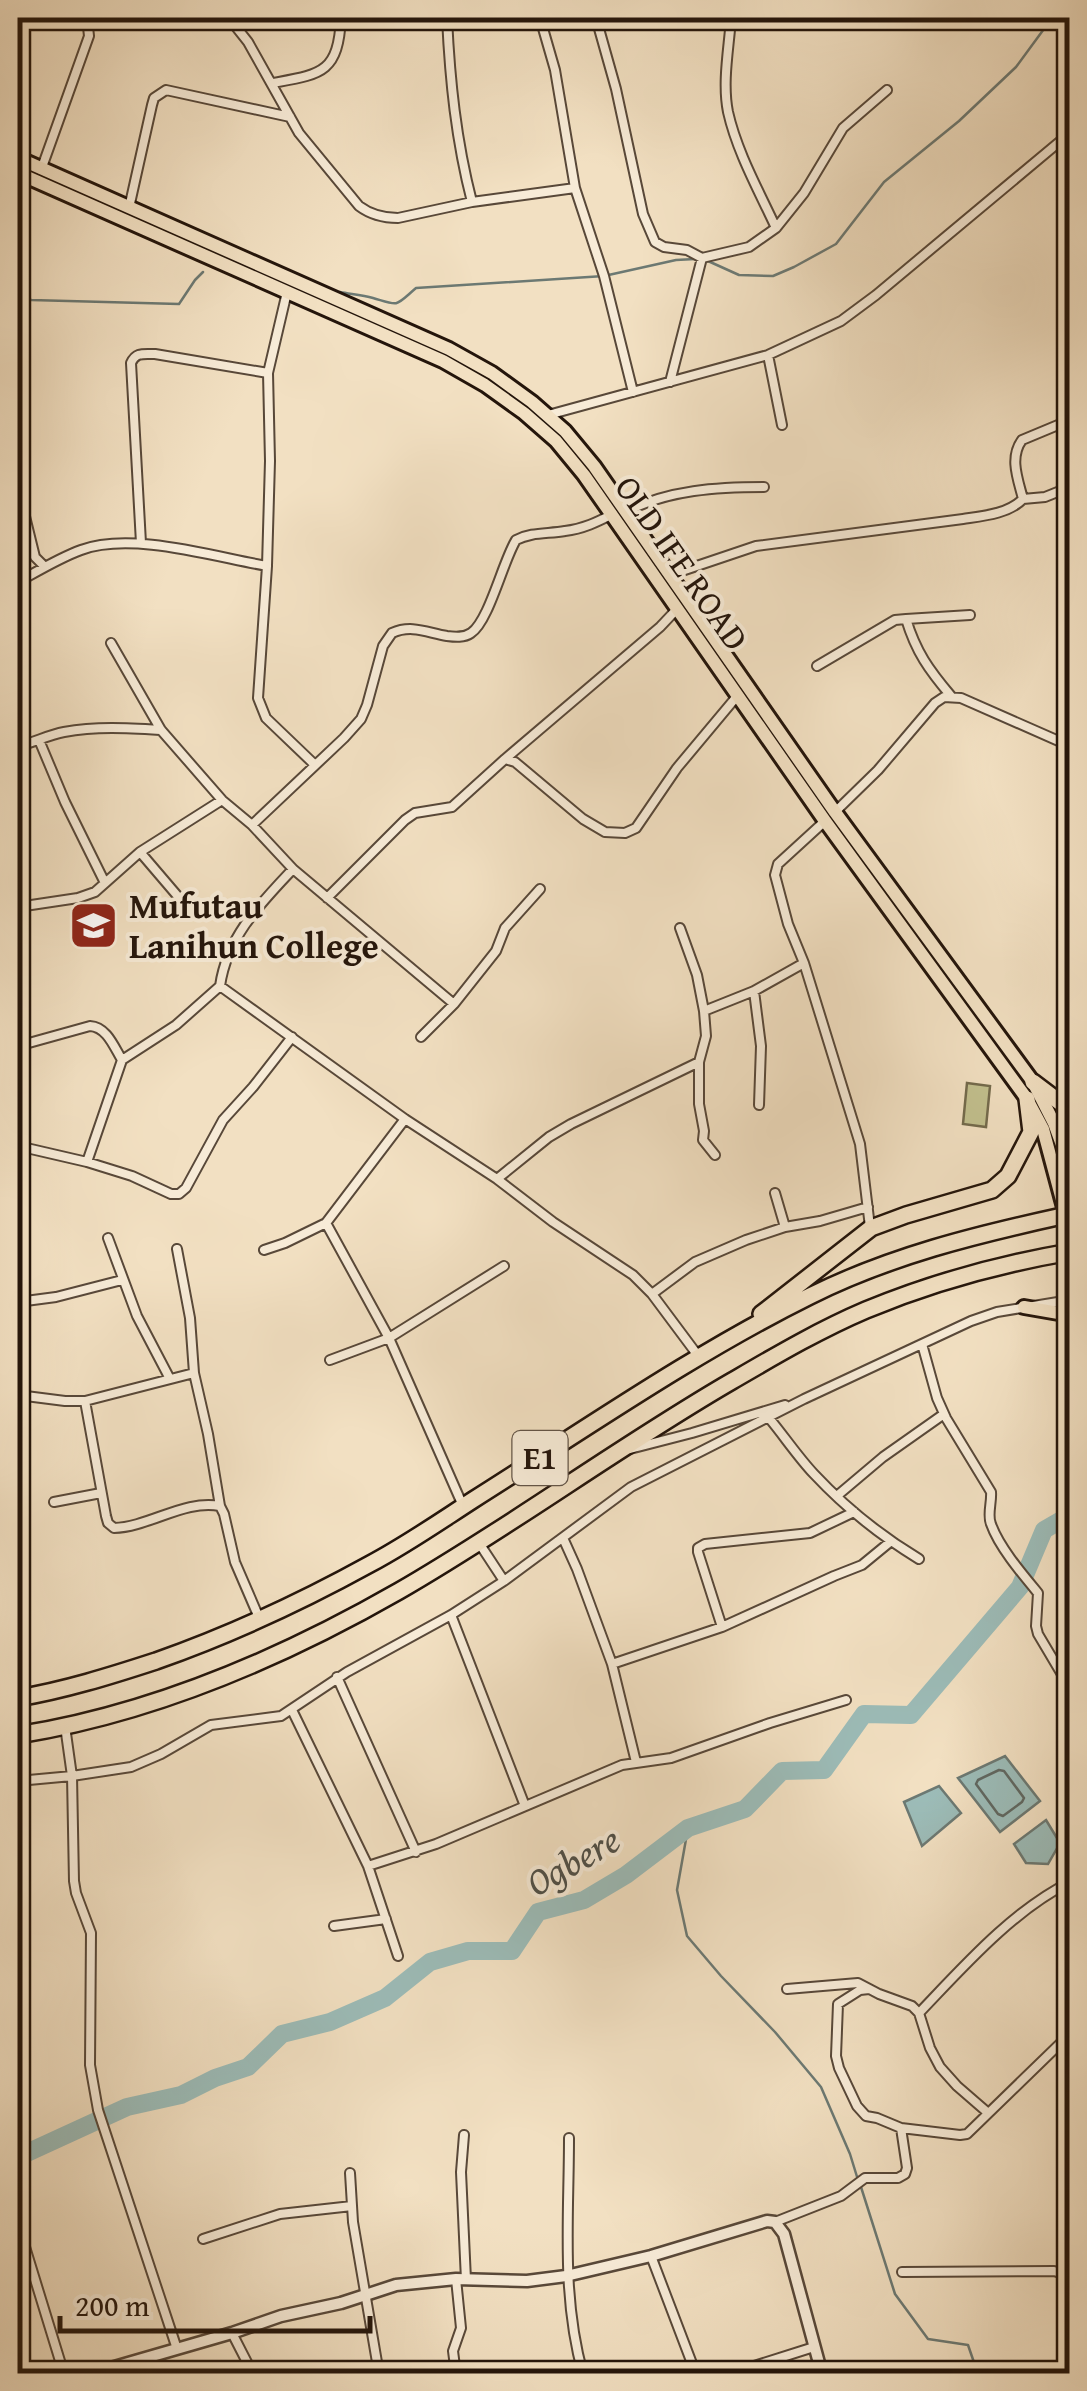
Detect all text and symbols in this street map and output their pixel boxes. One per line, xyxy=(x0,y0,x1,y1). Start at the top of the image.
street label: OLD IFE ROAD xyxy=(603,465,762,661)
place label: Mufutau Lanihun College xyxy=(129,880,379,971)
school or university icon: Mufutau Lanihun College xyxy=(68,900,120,952)
road number: E1 xyxy=(512,1431,568,1485)
water label: Ogbere xyxy=(515,1811,630,1909)
scale bar xyxy=(60,2271,370,2333)
text: 200 m xyxy=(75,2283,150,2327)

